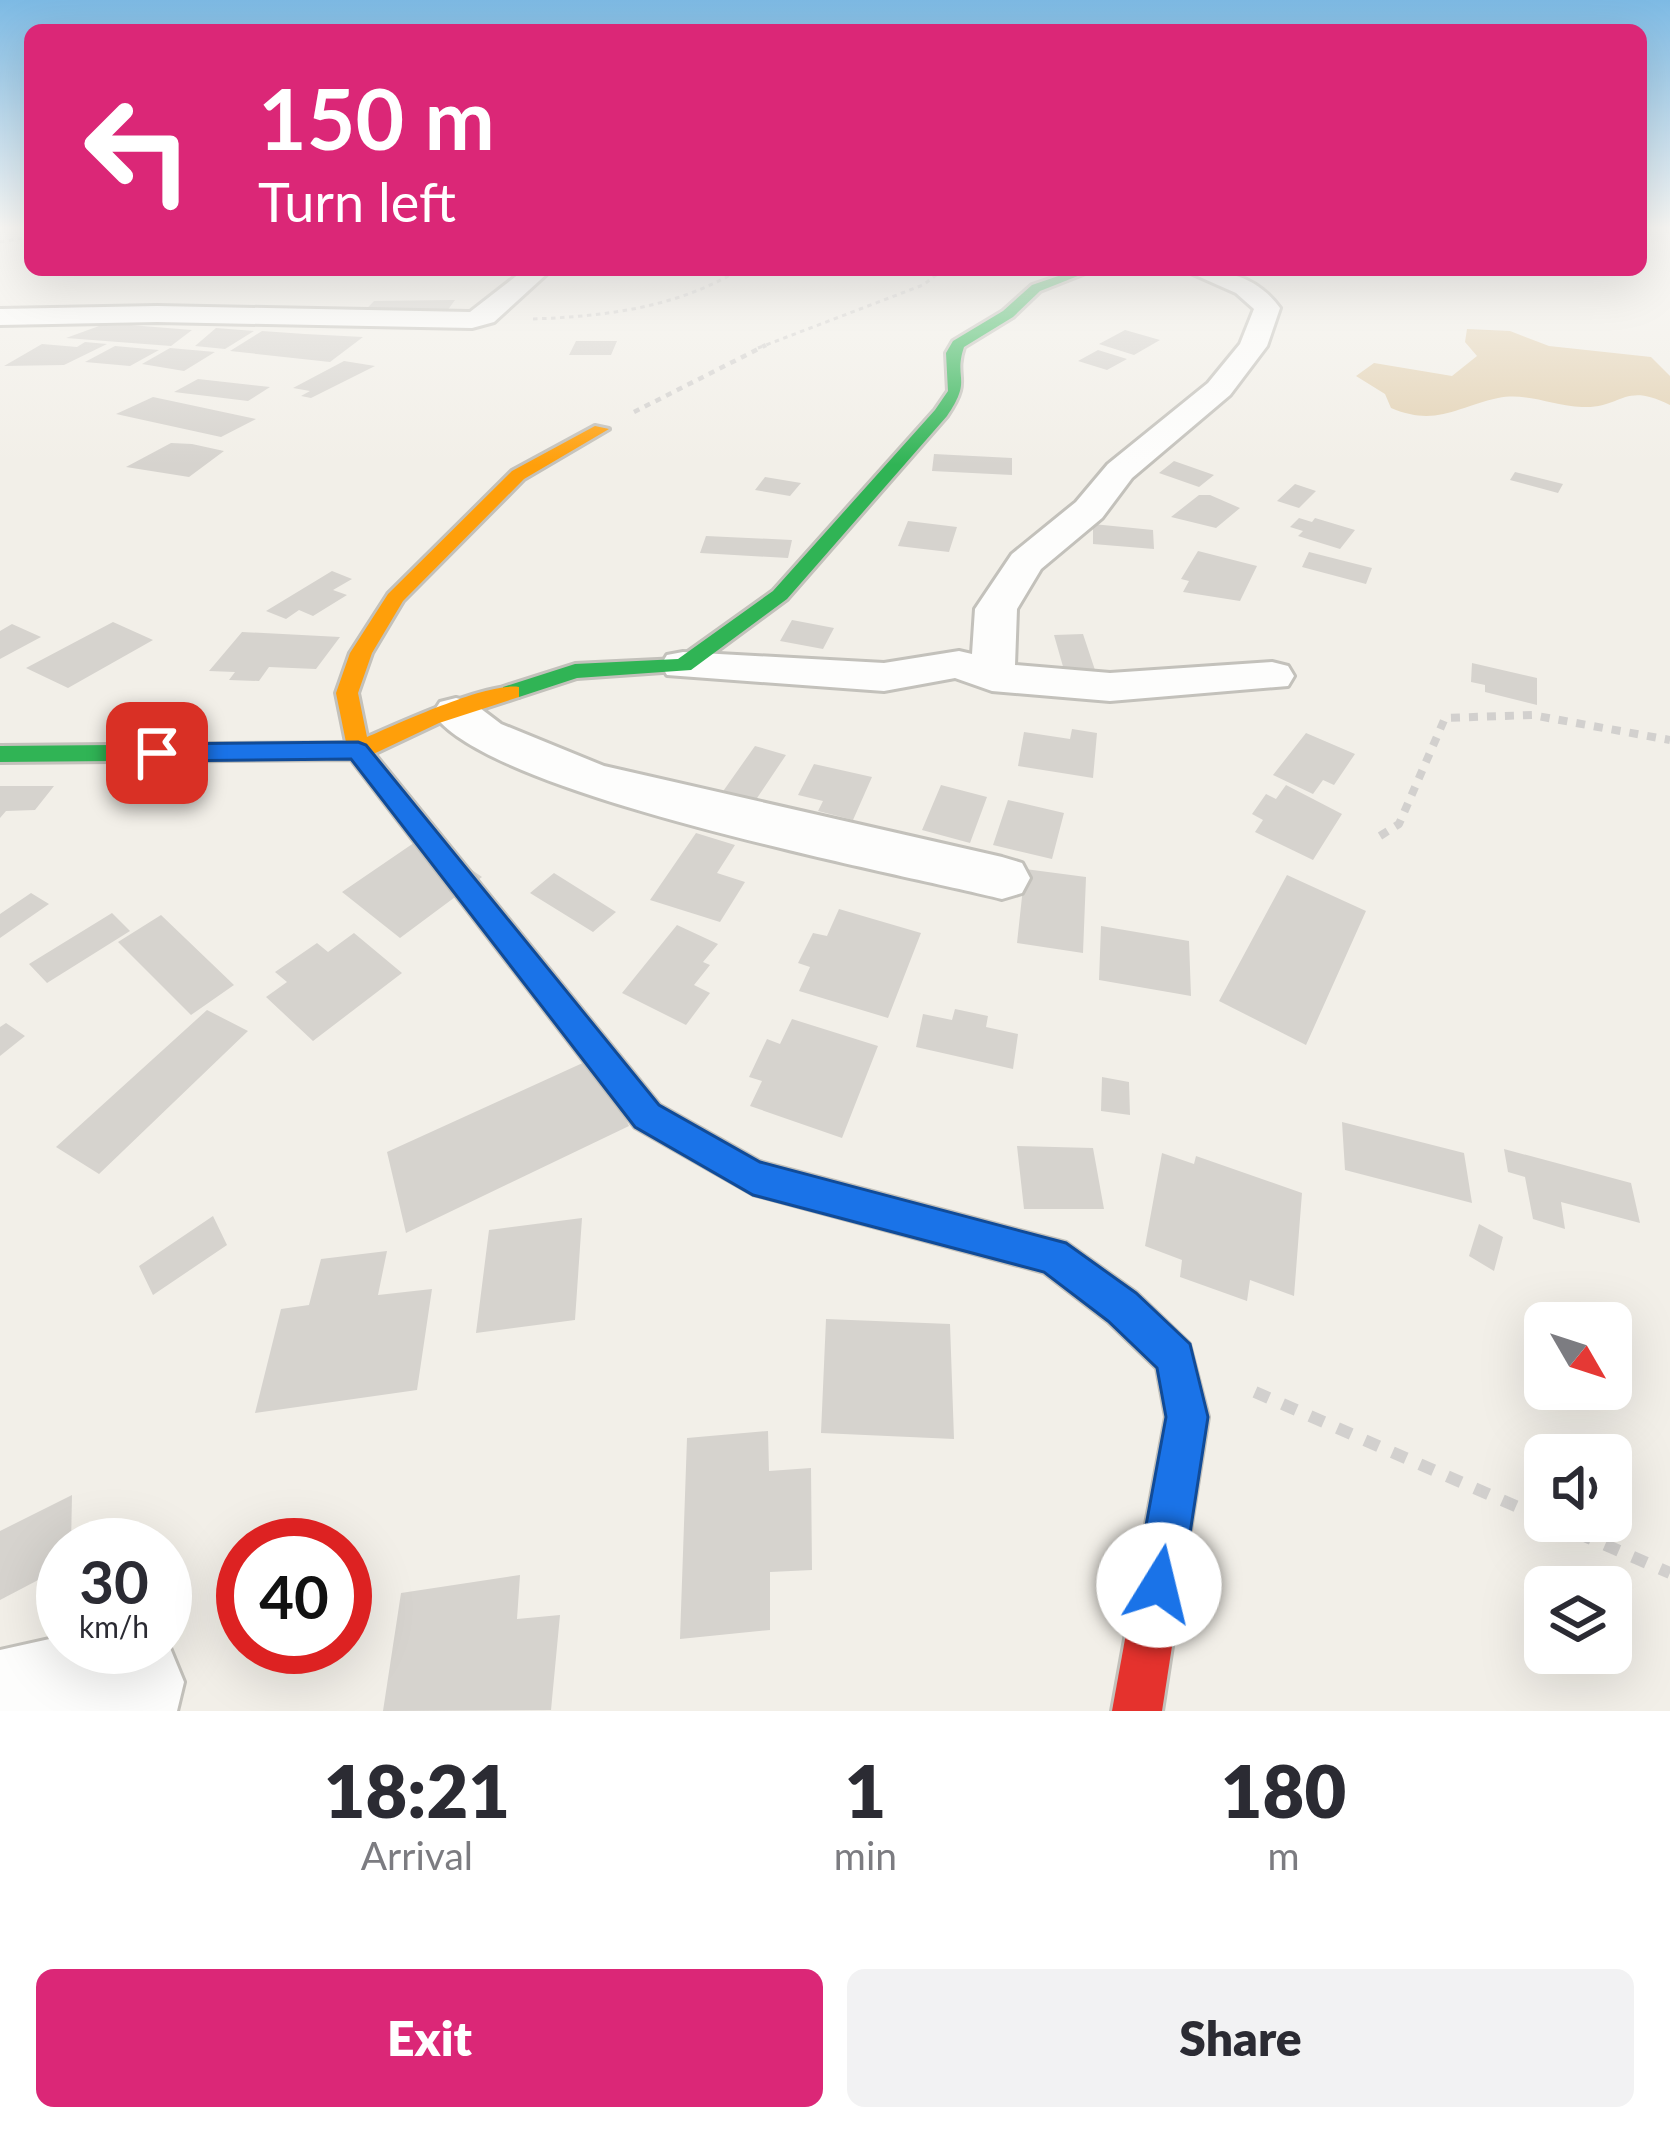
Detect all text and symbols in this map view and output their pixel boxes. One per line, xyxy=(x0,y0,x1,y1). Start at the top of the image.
text: 150 m xyxy=(258,67,495,168)
icon: left xyxy=(60,72,216,228)
text: Turn left xyxy=(258,169,456,234)
pin xyxy=(106,702,208,804)
icon: arrive xyxy=(124,720,190,786)
north arrow xyxy=(1524,1302,1632,1410)
map controls xyxy=(1524,1302,1632,1674)
button: sound xyxy=(1524,1434,1632,1542)
speed limit sign: 40 xyxy=(216,1518,372,1674)
position arrow xyxy=(1096,1522,1222,1648)
text: 30 xyxy=(79,1545,149,1617)
button: layers xyxy=(1524,1566,1632,1674)
text: km/h xyxy=(79,1608,149,1644)
text: 18:21 xyxy=(324,1747,510,1833)
text: 1 xyxy=(845,1747,886,1833)
text: 180 xyxy=(1221,1747,1346,1833)
text: Arrival xyxy=(361,1832,473,1878)
text: min xyxy=(834,1832,897,1878)
text: m xyxy=(1267,1832,1300,1878)
button: Exit xyxy=(36,1969,823,2107)
button: Share xyxy=(847,1969,1634,2107)

